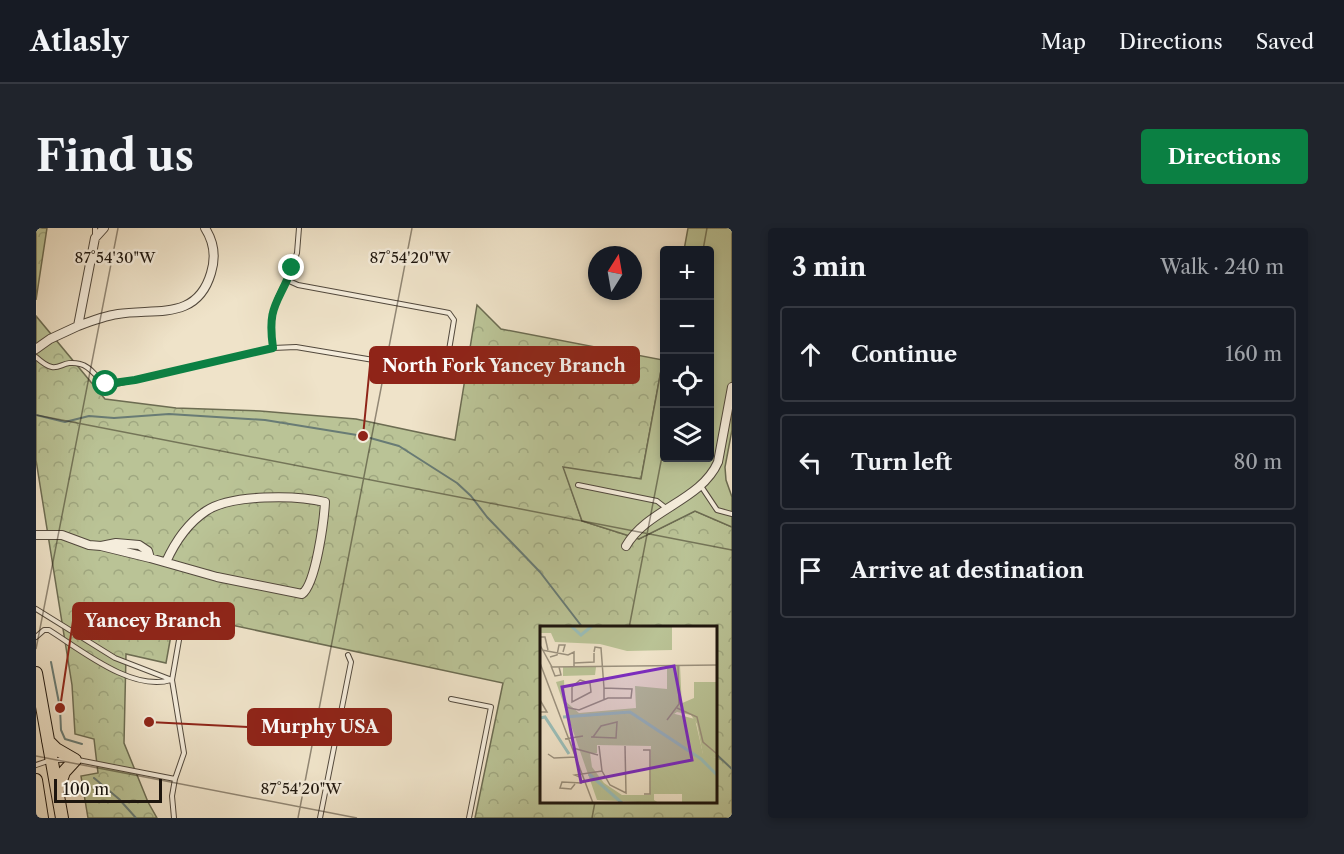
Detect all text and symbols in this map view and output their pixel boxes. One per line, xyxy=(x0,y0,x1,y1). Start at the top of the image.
text: Atlasly xyxy=(30,24,129,58)
text: Map xyxy=(1041,29,1086,54)
text: Directions xyxy=(1119,29,1223,54)
text: Saved xyxy=(1256,29,1314,54)
button: Directions xyxy=(1141,129,1308,184)
text: Find us xyxy=(36,130,194,182)
north arrow xyxy=(588,246,642,300)
map controls xyxy=(660,246,714,462)
button: + xyxy=(660,246,714,300)
text: 87°54'30"W xyxy=(75,248,156,267)
text: 87°54'20"W xyxy=(369,248,451,267)
text: 3 min xyxy=(792,251,866,283)
route end xyxy=(278,254,304,280)
text: Walk · 240 m xyxy=(1160,255,1284,279)
button: − xyxy=(660,300,714,354)
icon: ahead xyxy=(794,338,827,371)
text: Continue xyxy=(851,341,957,368)
text: 160 m xyxy=(1225,342,1282,366)
callout: North Fork Yancey Branch xyxy=(370,347,639,383)
button: locate xyxy=(660,354,714,408)
text: North Fork Yancey Branch xyxy=(382,355,626,377)
route start xyxy=(92,370,118,396)
button: layers xyxy=(660,408,714,462)
icon: left xyxy=(794,446,827,479)
text: Turn left xyxy=(851,449,952,476)
text: 80 m xyxy=(1234,450,1282,474)
icon: arrive xyxy=(794,554,827,587)
text: Arrive at destination xyxy=(851,557,1084,584)
callout: Yancey Branch xyxy=(73,603,234,639)
text: Yancey Branch xyxy=(84,610,222,632)
inset map xyxy=(540,626,717,803)
callout: Murphy USA xyxy=(248,709,391,745)
text: Murphy USA xyxy=(261,716,380,738)
scale bar xyxy=(54,776,162,804)
text: 100 m xyxy=(63,779,109,799)
text: 87°54'20"W xyxy=(260,779,342,798)

